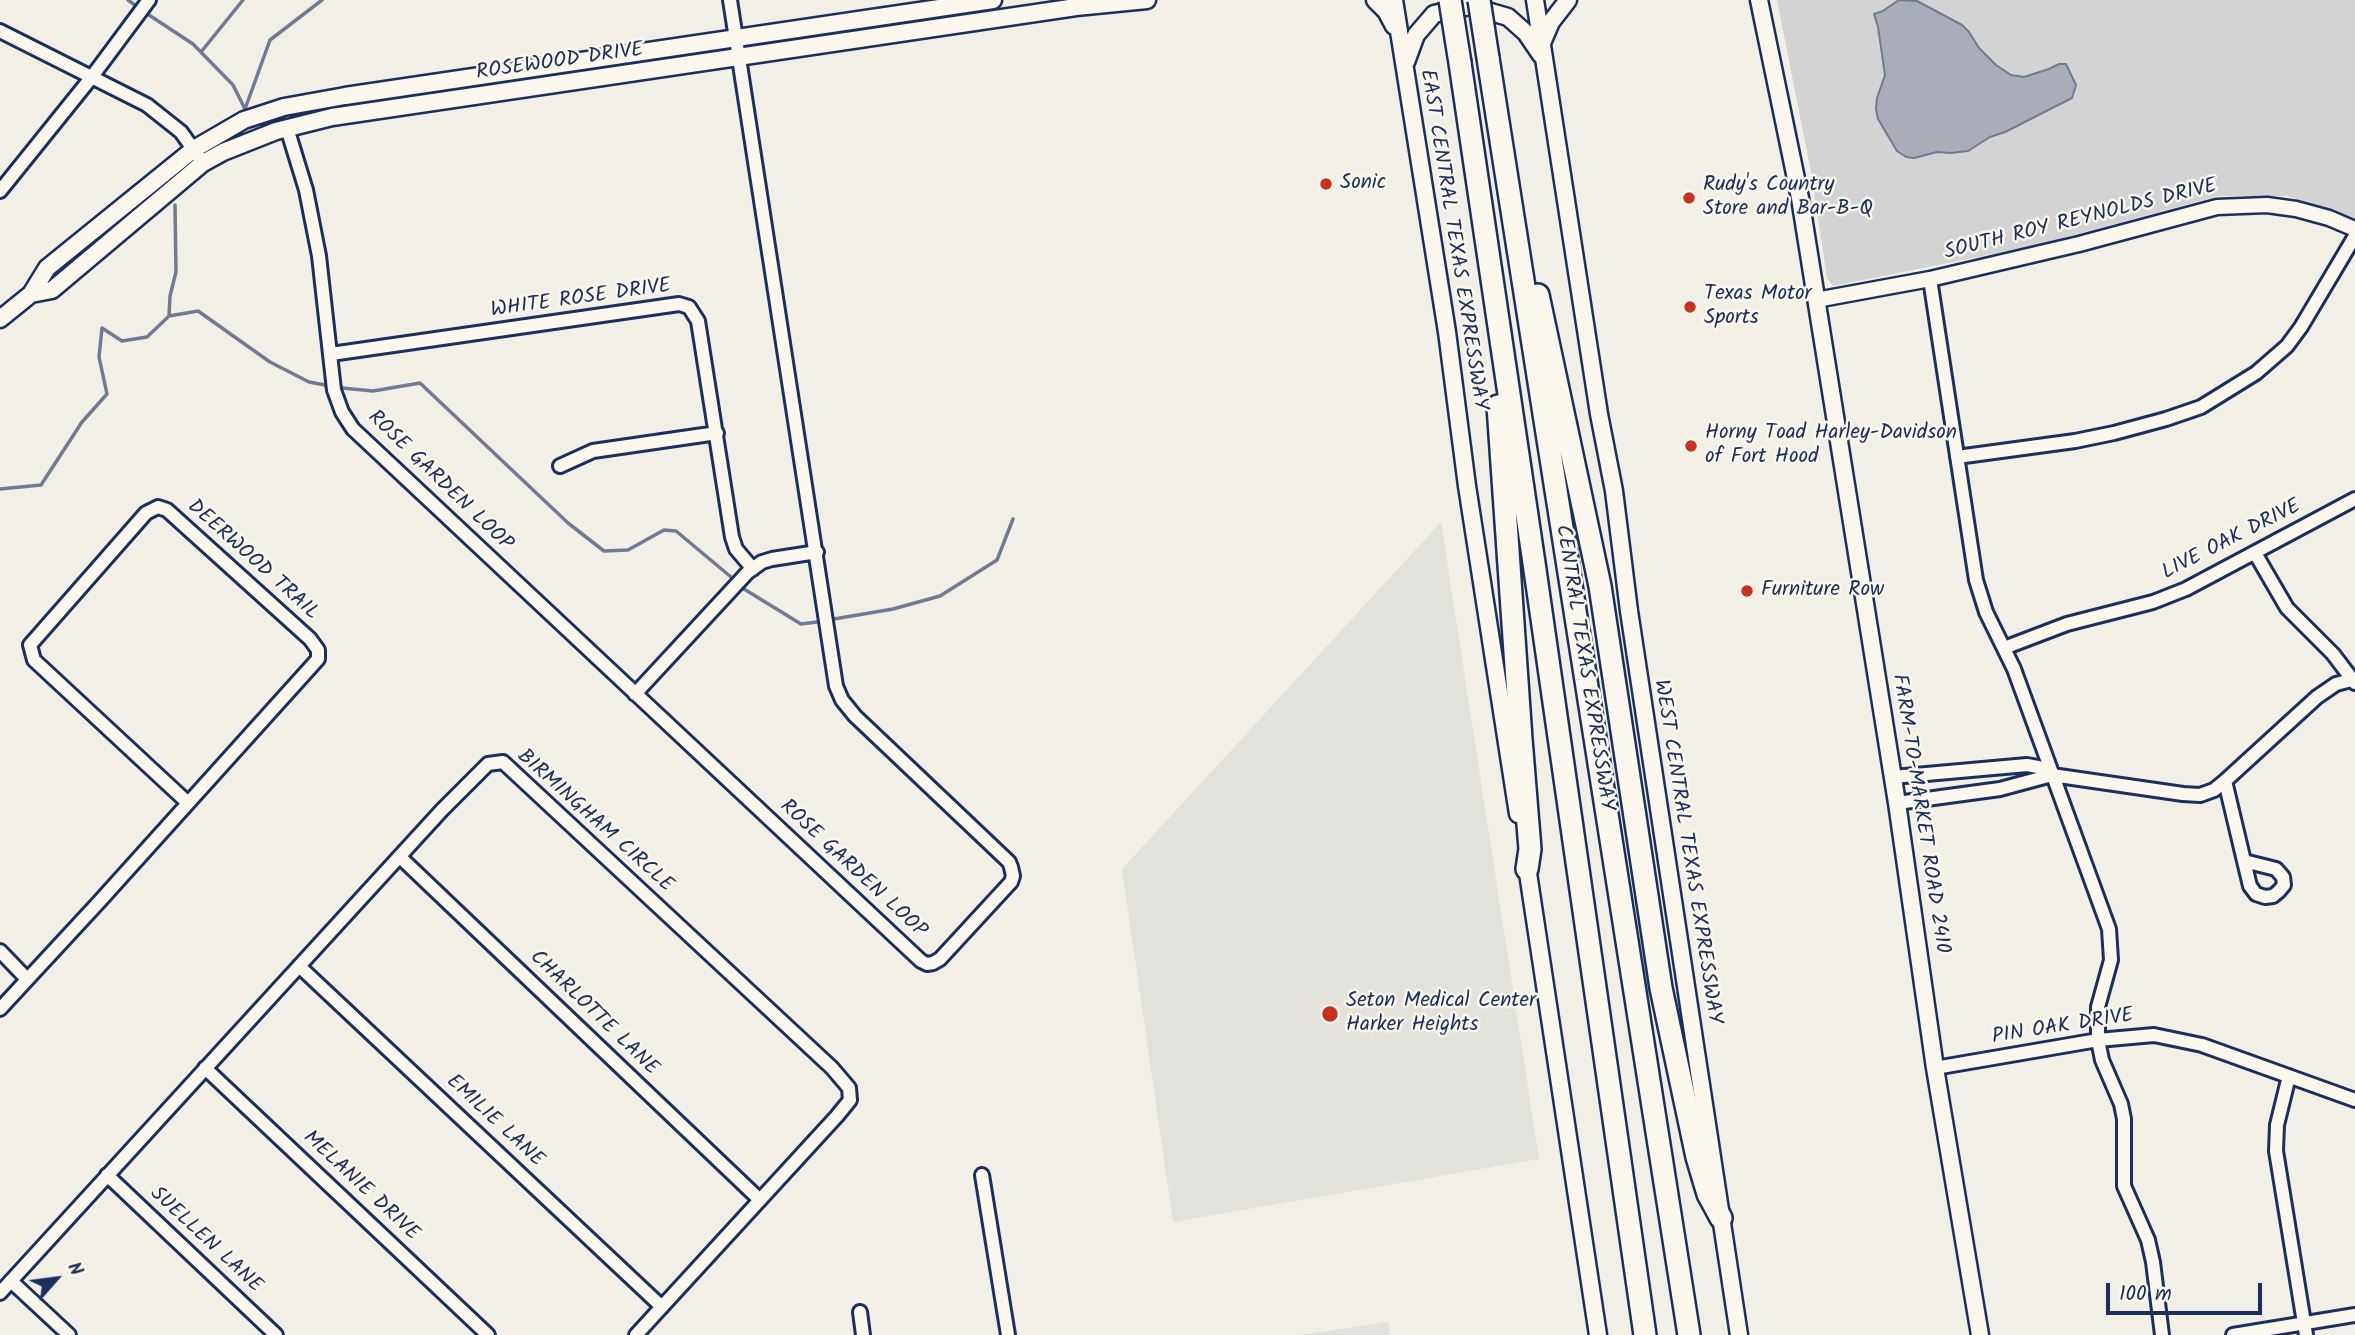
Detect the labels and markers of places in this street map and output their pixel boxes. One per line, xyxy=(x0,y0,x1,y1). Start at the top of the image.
place label: Sonic xyxy=(1340,171,1386,197)
place label: Rudy's Country Store and Bar-B-Q xyxy=(1703,173,1873,223)
marker: Sonic xyxy=(1318,176,1334,192)
marker: Rudy's Country Store and Bar-B-Q xyxy=(1681,190,1697,206)
place label: Texas Motor Sports xyxy=(1704,282,1812,332)
marker: Texas Motor Sports xyxy=(1682,299,1698,315)
place label: Horny Toad Harley-Davidson of Fort Hood xyxy=(1705,421,1957,471)
marker: Horny Toad Harley-Davidson of Fort Hood xyxy=(1683,438,1699,454)
place label: Furniture Row xyxy=(1761,578,1884,604)
marker: Furniture Row xyxy=(1739,583,1755,599)
place label: Seton Medical Center Harker Heights xyxy=(1346,989,1536,1039)
marker: Seton Medical Center Harker Heights xyxy=(1320,1004,1340,1024)

